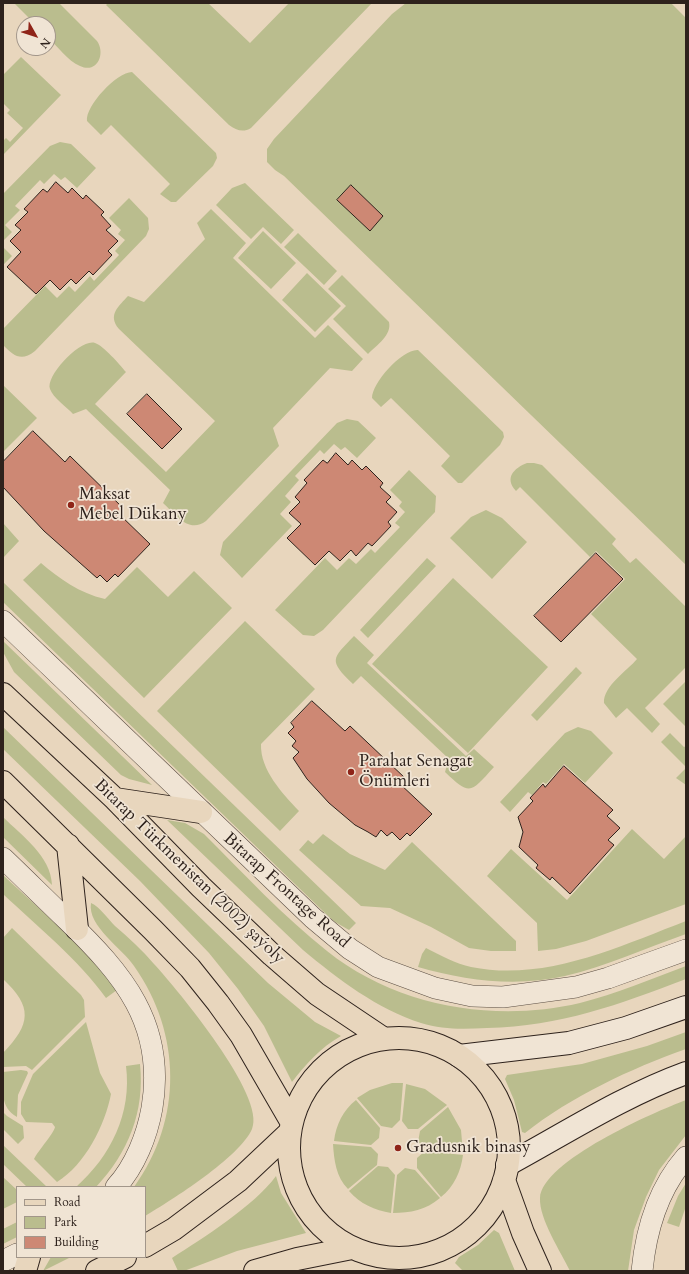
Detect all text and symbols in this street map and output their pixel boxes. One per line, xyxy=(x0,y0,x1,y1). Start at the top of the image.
north arrow xyxy=(16,16,56,56)
text: N xyxy=(36,35,54,52)
place label: Maksat Mebel Dükany xyxy=(79,485,187,525)
marker: Maksat Mebel Dükany xyxy=(66,500,76,510)
place label: Parahat Senagat Önümleri xyxy=(359,752,472,792)
marker: Parahat Senagat Önümleri xyxy=(346,767,356,777)
street label: Bitarap Türkmenistan (2002) şaýoly xyxy=(89,775,289,969)
street label: Bitarap Frontage Road xyxy=(219,829,353,953)
place label: Gradusnik binasy xyxy=(406,1138,531,1158)
marker: Gradusnik binasy xyxy=(393,1143,403,1153)
legend xyxy=(16,1186,146,1258)
text: Road xyxy=(54,1194,80,1210)
text: Park xyxy=(54,1214,77,1230)
text: Building xyxy=(54,1234,98,1250)

